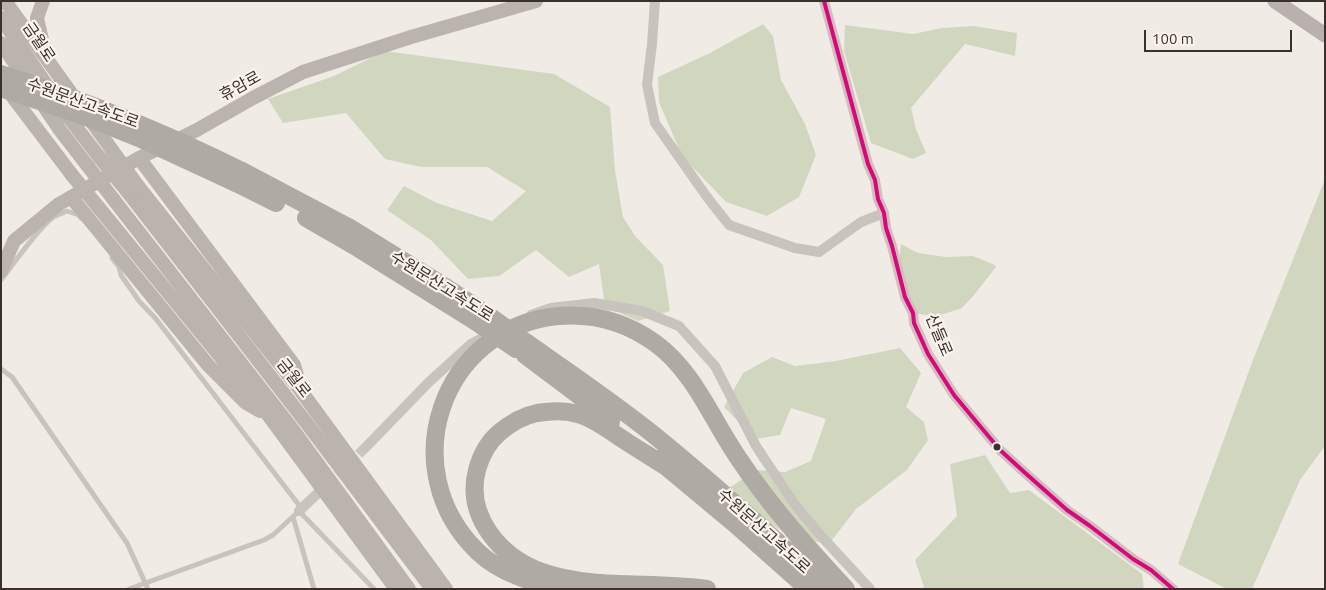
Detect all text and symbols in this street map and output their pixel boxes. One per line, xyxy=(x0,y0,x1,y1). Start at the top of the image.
street label: 금월로 xyxy=(19,18,59,66)
scale bar xyxy=(1146,20,1294,52)
text: 100 m xyxy=(1152,30,1194,47)
street label: 휴암로 xyxy=(216,67,264,105)
street label: 수원문산고속도로 xyxy=(24,74,142,132)
street label: 수원문산고속도로 xyxy=(387,247,497,325)
street label: 산들로 xyxy=(922,311,956,359)
street label: 금월로 xyxy=(273,355,315,401)
unlabelled marker xyxy=(992,442,1002,452)
street label: 수원문산고속도로 xyxy=(714,484,814,578)

